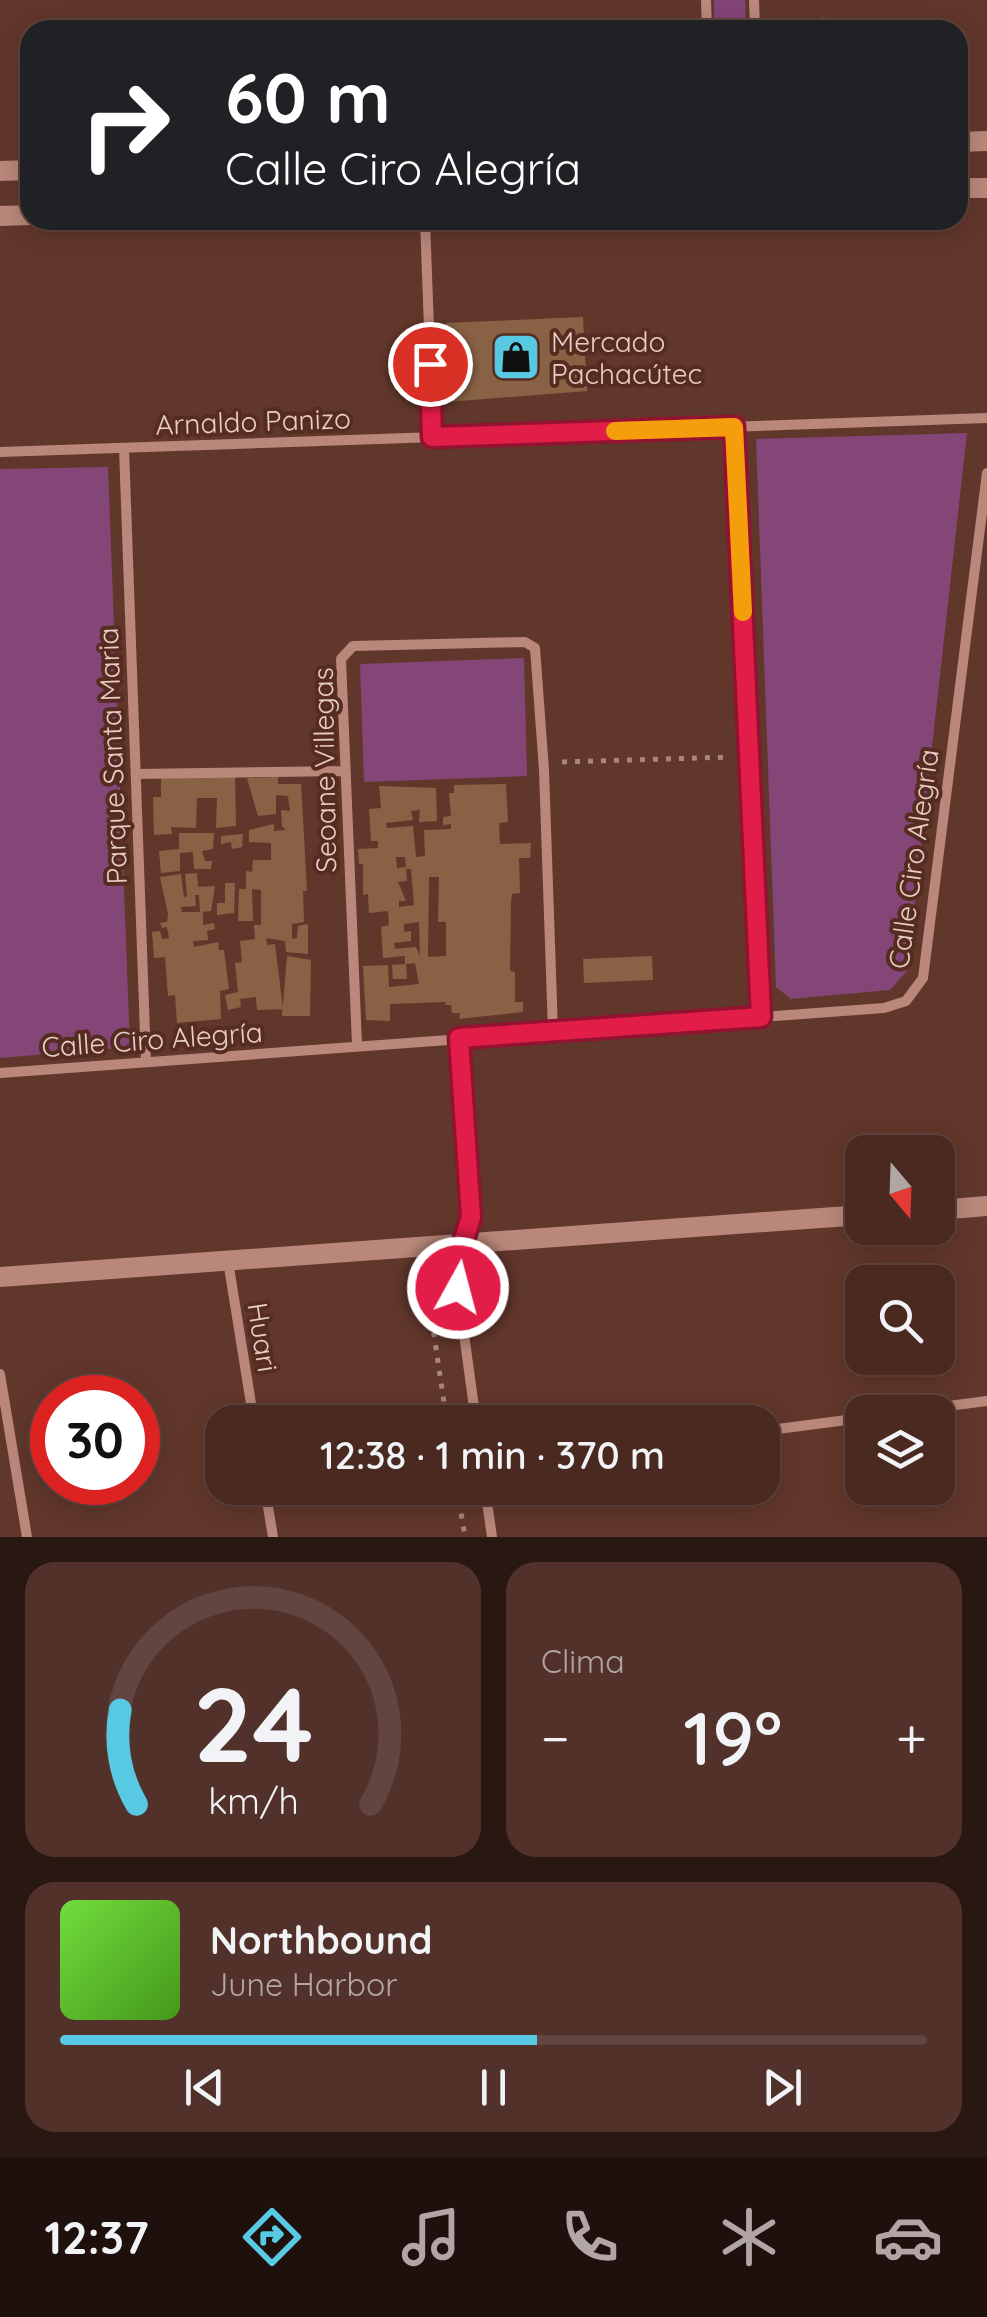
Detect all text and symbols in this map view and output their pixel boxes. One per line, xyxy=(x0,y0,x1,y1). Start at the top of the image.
text: 60 m xyxy=(225,53,391,141)
icon: right xyxy=(60,60,190,190)
text: Calle Ciro Alegría xyxy=(225,140,581,196)
pin xyxy=(388,322,473,407)
place label: Mercado Pachacútec xyxy=(551,324,702,391)
shop icon: Mercado Pachacútec xyxy=(490,331,542,383)
icon: arrive xyxy=(403,337,458,392)
street label: Arnaldo Panizo xyxy=(155,400,351,442)
street label: Parque Santa Maria xyxy=(90,627,134,885)
street label: Seoane Villegas xyxy=(305,667,343,873)
street label: Calle Ciro Alegría xyxy=(880,747,946,971)
street label: Calle Ciro Alegría xyxy=(40,1014,264,1064)
north arrow xyxy=(845,1135,955,1245)
map controls xyxy=(845,1135,955,1505)
position arrow xyxy=(406,1236,510,1340)
button: search xyxy=(845,1265,955,1375)
street label: Huari xyxy=(240,1300,286,1374)
speed limit sign: 30 xyxy=(30,1375,160,1505)
button: layers xyxy=(845,1395,955,1505)
text: 12:38 · 1 min · 370 m xyxy=(320,1431,665,1479)
text: Clima xyxy=(541,1641,625,1681)
text: 24 xyxy=(193,1658,313,1788)
text: 19° xyxy=(683,1690,782,1784)
text: − xyxy=(541,1703,570,1772)
text: + xyxy=(896,1703,927,1772)
text: km/h xyxy=(208,1778,298,1823)
text: Northbound xyxy=(210,1916,432,1964)
text: June Harbor xyxy=(210,1964,398,2004)
icon: previous xyxy=(177,2060,232,2115)
icon: pause xyxy=(466,2060,521,2115)
icon: next xyxy=(755,2060,810,2115)
icon: directions xyxy=(237,2202,307,2272)
icon: music xyxy=(396,2202,466,2272)
icon: phone xyxy=(555,2202,625,2272)
icon: climate xyxy=(714,2202,784,2272)
icon: car xyxy=(873,2202,943,2272)
text: 12:37 xyxy=(44,2209,149,2265)

